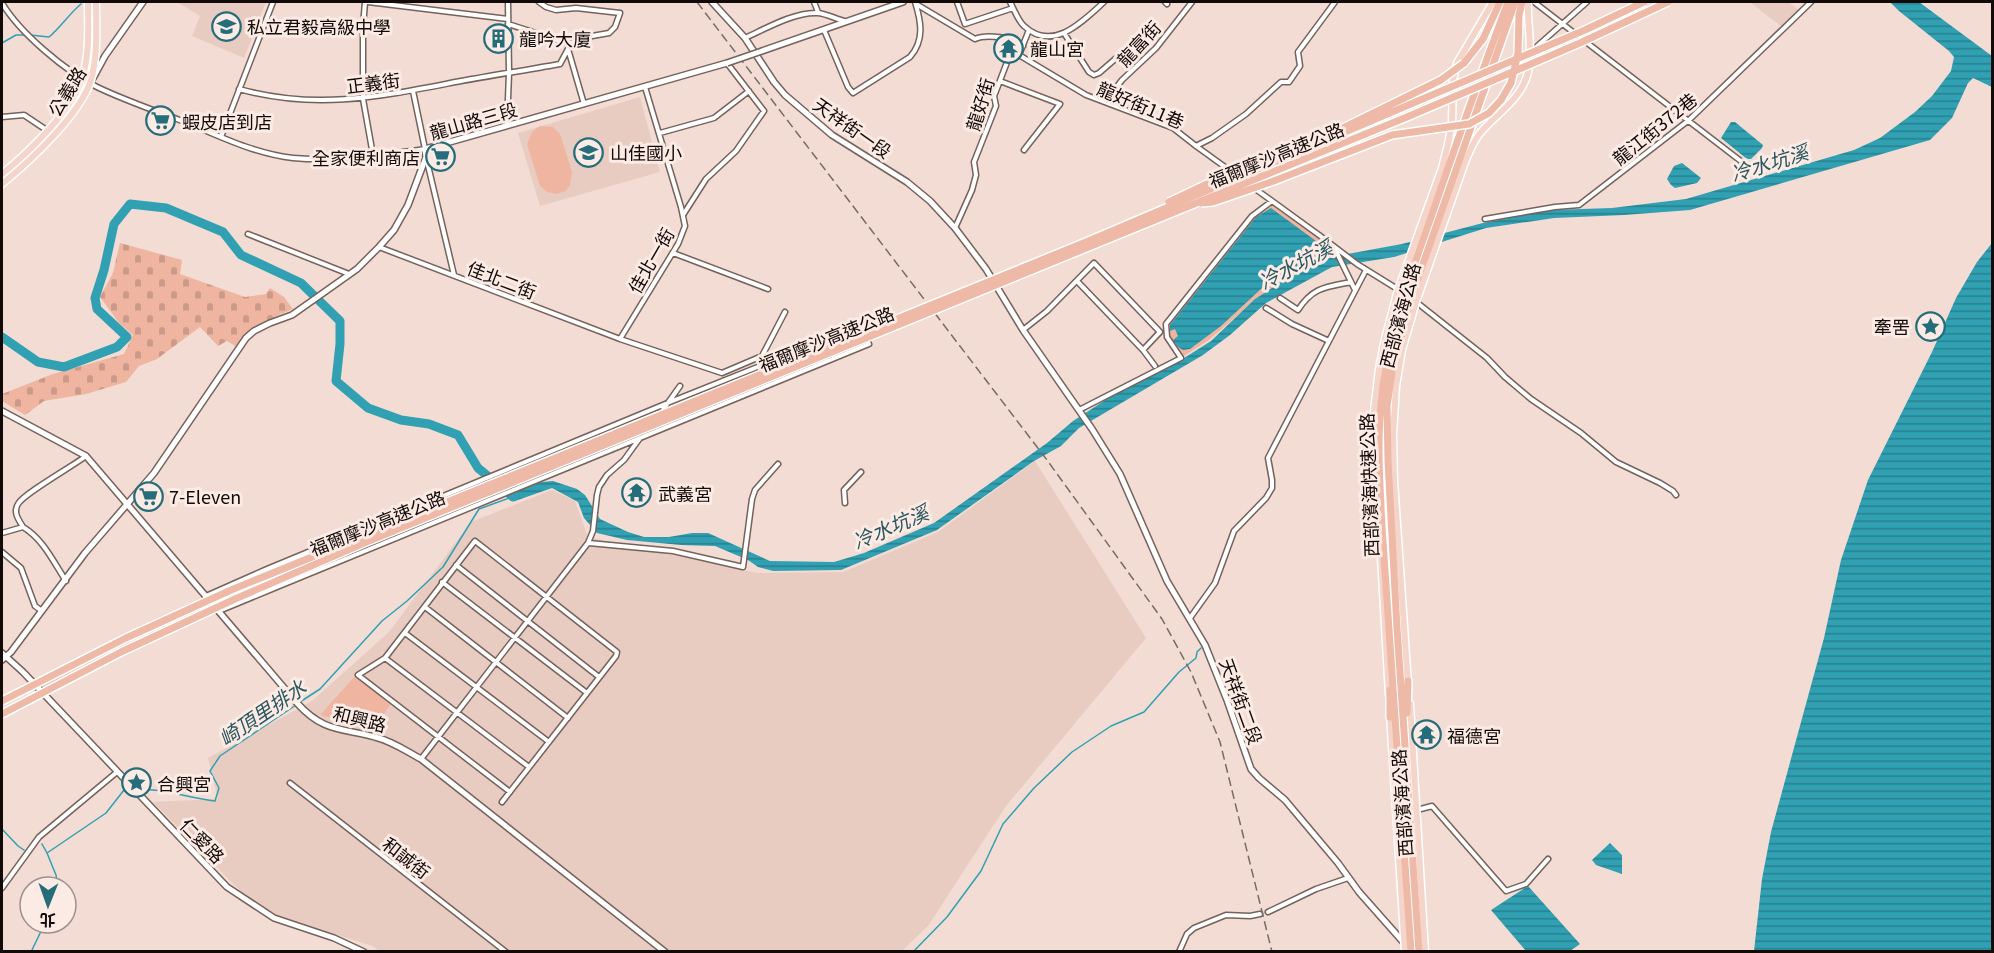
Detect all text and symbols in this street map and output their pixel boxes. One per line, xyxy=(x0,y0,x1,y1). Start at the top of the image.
school or university icon: 私立君毅高級中學 xyxy=(210,10,242,42)
place label: 私立君毅高級中學 xyxy=(247,13,391,39)
street label: 龍富街 xyxy=(1110,14,1166,72)
building icon: 龍吟大廈 xyxy=(482,22,514,54)
place label: 龍吟大廈 xyxy=(519,25,591,51)
temple icon: 龍山宮 xyxy=(993,32,1025,64)
place label: 龍山宮 xyxy=(1030,35,1084,61)
street label: 公義路 xyxy=(41,61,91,121)
street label: 正義街 xyxy=(345,66,401,98)
street label: 龍好街 xyxy=(959,74,999,134)
street label: 龍好街11巷 xyxy=(1094,74,1188,134)
street label: 龍江街372巷 xyxy=(1606,86,1702,170)
street label: 天祥街一段 xyxy=(809,91,897,163)
street label: 龍山路三段 xyxy=(426,95,520,145)
supermarket icon: 蝦皮店到店 xyxy=(145,105,177,137)
place label: 蝦皮店到店 xyxy=(182,108,272,134)
street label: 福爾摩沙高速公路 xyxy=(1204,115,1348,193)
school or university icon: 山佳國小 xyxy=(573,136,605,168)
water label: 冷水坑溪 xyxy=(1727,136,1814,188)
place label: 山佳國小 xyxy=(610,139,682,165)
supermarket icon: 全家便利商店 xyxy=(425,141,457,173)
place label: 全家便利商店 xyxy=(312,144,420,170)
street label: 佳北一街 xyxy=(621,222,679,298)
water label: 冷水坑溪 xyxy=(1253,231,1340,296)
street label: 佳北二街 xyxy=(464,254,540,304)
street label: 西部濱海公路 xyxy=(1372,259,1426,371)
street label: 福爾摩沙高速公路 xyxy=(754,299,898,377)
place icon: 牽罟 xyxy=(1915,310,1947,342)
place label: 牽罟 xyxy=(1874,313,1910,339)
street label: 西部濱海快速公路 xyxy=(1352,413,1384,557)
temple icon: 武義宮 xyxy=(621,477,653,509)
supermarket icon: 7-Eleven xyxy=(132,480,164,512)
place label: 武義宮 xyxy=(658,480,712,506)
place label: 7-Eleven xyxy=(169,483,241,509)
street label: 福爾摩沙高速公路 xyxy=(305,483,449,561)
water label: 冷水坑溪 xyxy=(848,496,935,555)
street label: 天祥街二段 xyxy=(1214,654,1270,748)
water label: 崎頂里排水 xyxy=(212,671,312,752)
street label: 和興路 xyxy=(331,699,389,737)
temple icon: 福德宮 xyxy=(1410,719,1442,751)
place label: 福德宮 xyxy=(1447,722,1501,748)
street label: 西部濱海公路 xyxy=(1384,748,1418,858)
place icon: 合興宮 xyxy=(120,767,152,799)
place label: 合興宮 xyxy=(157,770,211,796)
street label: 仁愛路 xyxy=(175,812,231,868)
street label: 和誠街 xyxy=(378,830,436,884)
north arrow xyxy=(18,875,78,935)
text: 北 xyxy=(40,909,56,933)

